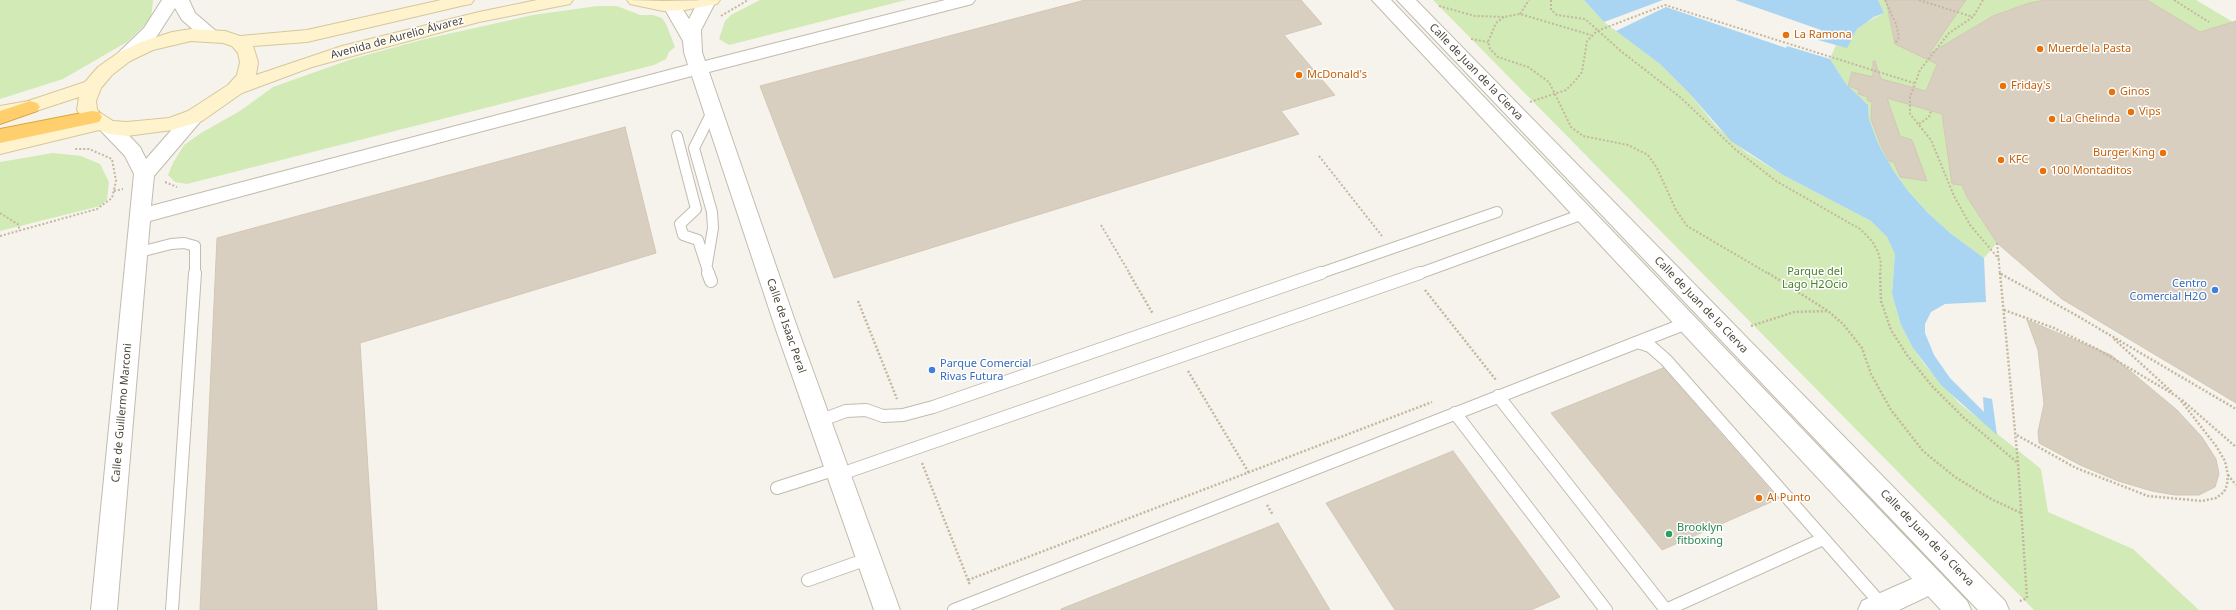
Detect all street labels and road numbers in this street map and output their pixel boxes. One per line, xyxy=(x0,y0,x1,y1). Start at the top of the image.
street label: Avenida de Aurelio Álvarez xyxy=(329,14,465,62)
street label: Calle de Juan de la Cierva xyxy=(1426,21,1526,123)
street label: Calle de Juan de la Cierva xyxy=(1651,254,1751,356)
street label: Calle de Isaac Peral xyxy=(764,277,808,375)
street label: Calle de Guillermo Marconi xyxy=(109,343,135,483)
street label: Calle de Juan de la Cierva xyxy=(1877,487,1977,589)

